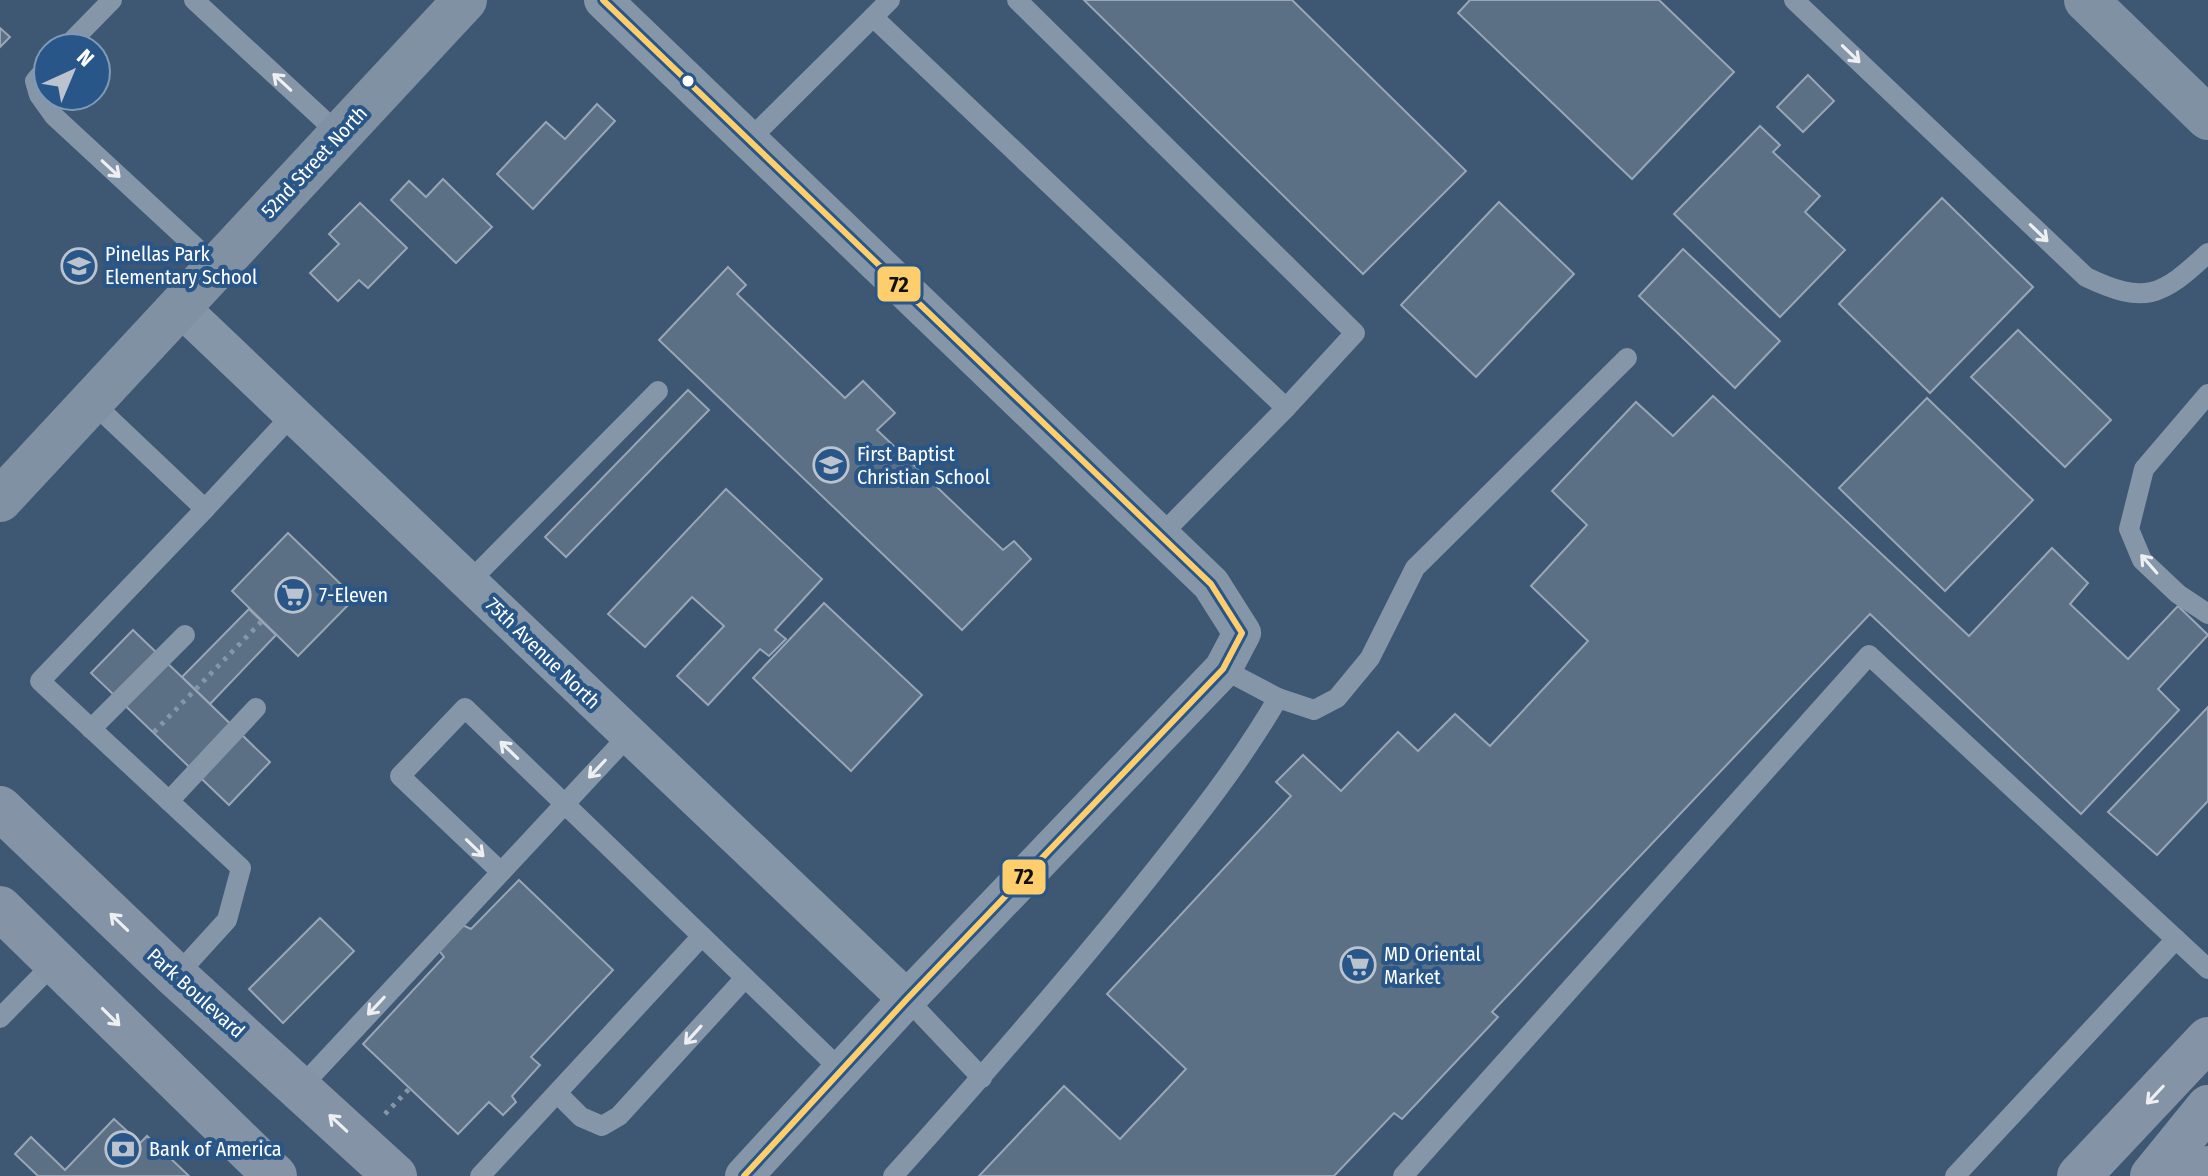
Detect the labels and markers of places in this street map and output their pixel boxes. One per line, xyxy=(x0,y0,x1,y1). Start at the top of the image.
unlabelled marker xyxy=(680,73,696,89)
place label: Pinellas Park Elementary School xyxy=(105,242,257,289)
school or university icon: Pinellas Park Elementary School xyxy=(60,247,98,285)
place label: First Baptist Christian School xyxy=(857,442,990,489)
school or university icon: First Baptist Christian School xyxy=(812,446,850,484)
supermarket icon: 7-Eleven xyxy=(274,576,312,614)
place label: 7-Eleven xyxy=(319,583,388,607)
place label: MD Oriental Market xyxy=(1384,942,1481,989)
supermarket icon: MD Oriental Market xyxy=(1339,946,1377,984)
bank icon: Bank of America xyxy=(104,1130,142,1168)
place label: Bank of America xyxy=(149,1137,282,1161)

